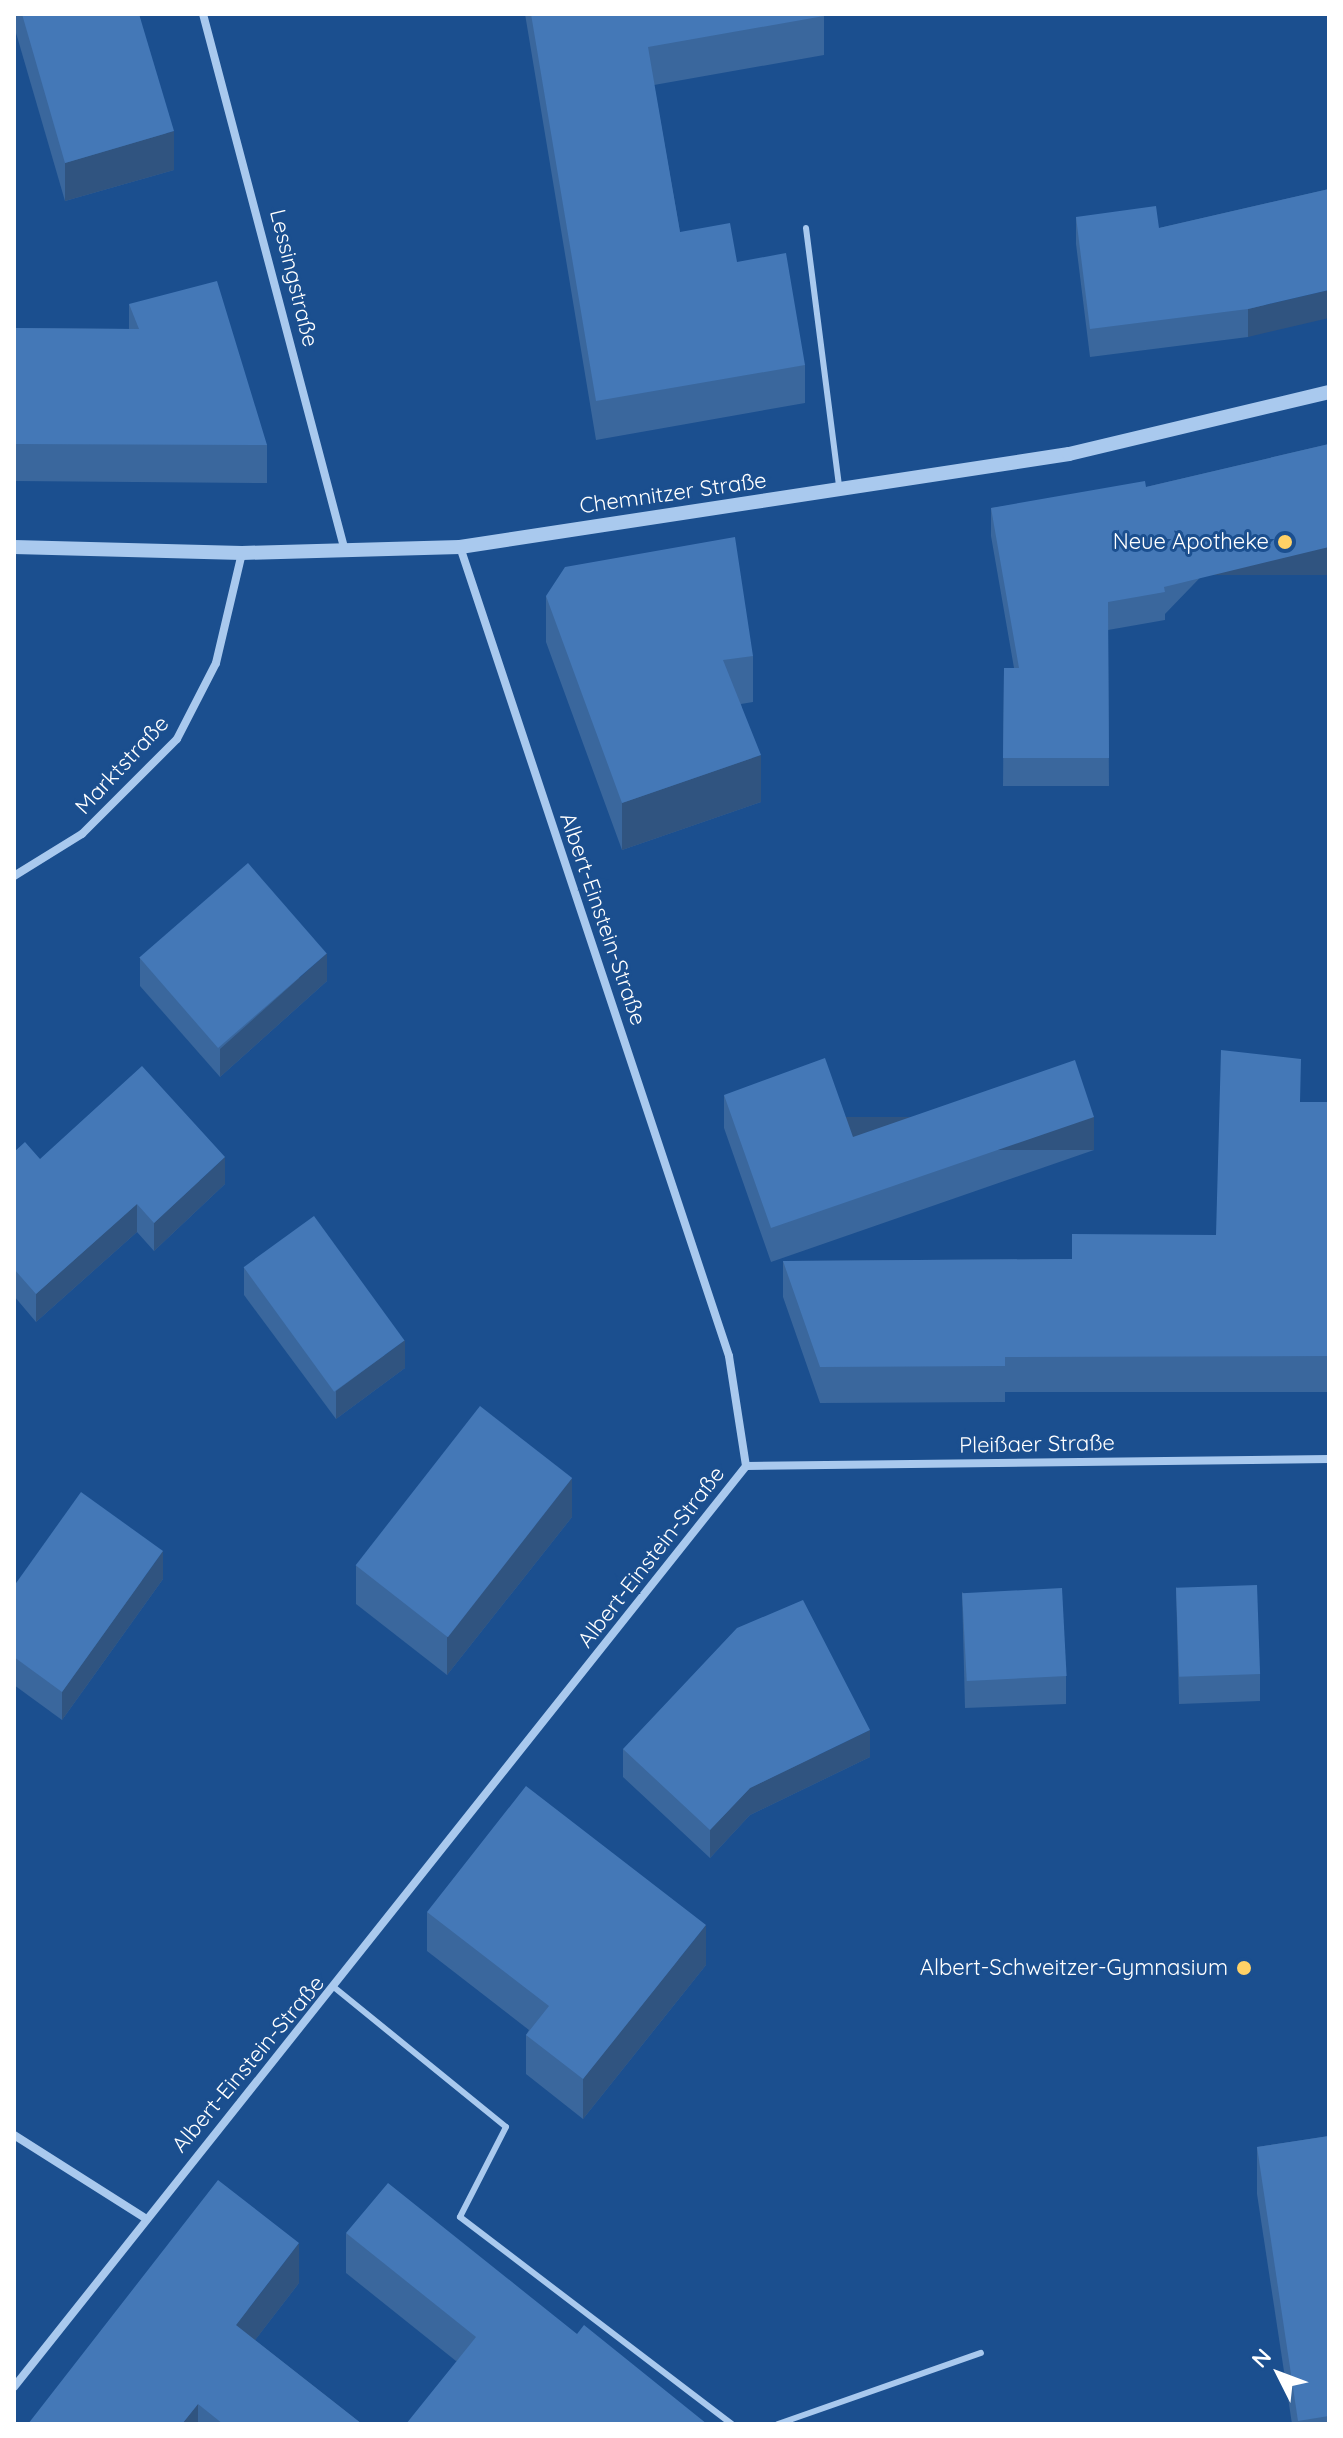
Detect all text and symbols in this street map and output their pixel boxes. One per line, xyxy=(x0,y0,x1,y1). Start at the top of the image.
street label: Lessingstraße xyxy=(264,207,324,349)
street label: Chemnitzer Straße xyxy=(578,467,768,519)
place label: Neue Apotheke xyxy=(1113,529,1269,555)
marker: Neue Apotheke xyxy=(1276,533,1294,551)
street label: Marktstraße xyxy=(70,710,174,820)
street label: Albert-Einstein-Straße xyxy=(554,809,652,1029)
street label: Pleißaer Straße xyxy=(959,1429,1115,1459)
street label: Albert-Einstein-Straße xyxy=(572,1461,730,1653)
place label: Albert-Schweitzer-Gymnasium xyxy=(920,1955,1228,1981)
marker: Albert-Schweitzer-Gymnasium xyxy=(1235,1959,1253,1977)
street label: Albert-Einstein-Straße xyxy=(166,1970,330,2158)
north arrow xyxy=(1239,2334,1319,2414)
text: N xyxy=(1245,2343,1277,2373)

